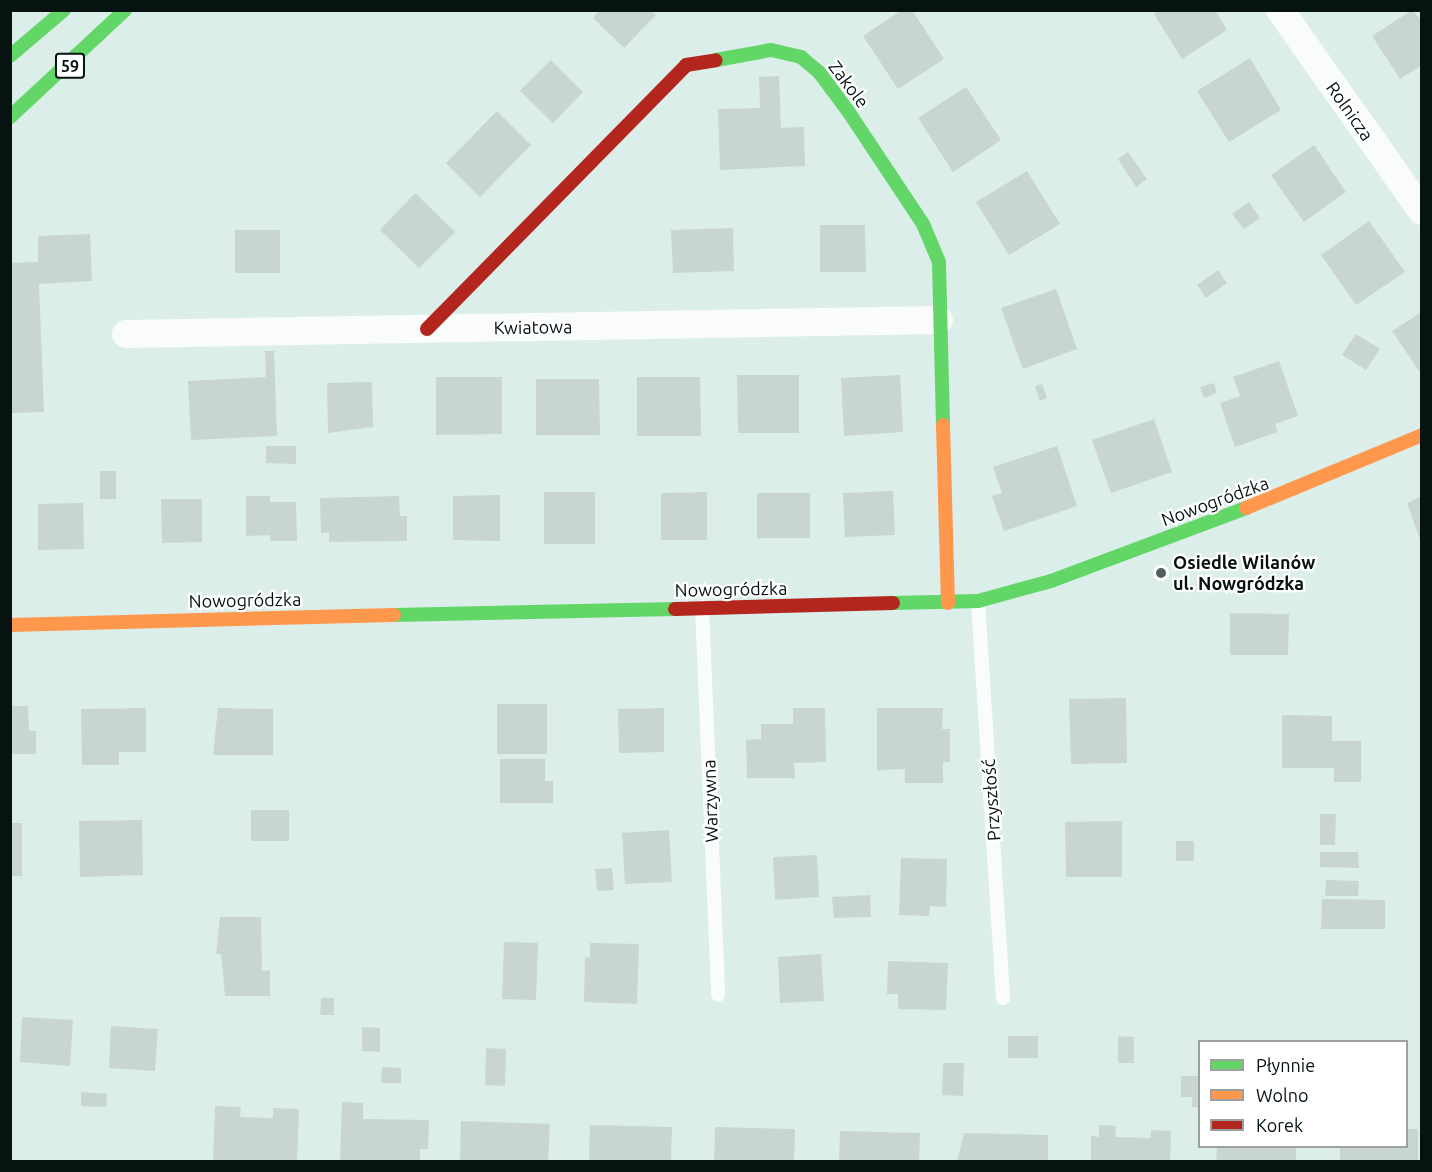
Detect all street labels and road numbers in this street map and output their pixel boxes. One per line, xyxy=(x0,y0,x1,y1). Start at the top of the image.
road number: 59 xyxy=(54,53,86,79)
street label: Zakole xyxy=(824,56,874,112)
street label: Rolnicza xyxy=(1322,77,1378,145)
street label: Kwiatowa xyxy=(494,316,572,338)
street label: Nowogródzka xyxy=(1158,472,1272,530)
street label: Nowogródzka xyxy=(674,577,788,601)
street label: Nowogródzka xyxy=(188,588,302,612)
street label: Przyszłość xyxy=(977,758,1005,842)
street label: Warzywna xyxy=(698,759,722,843)

